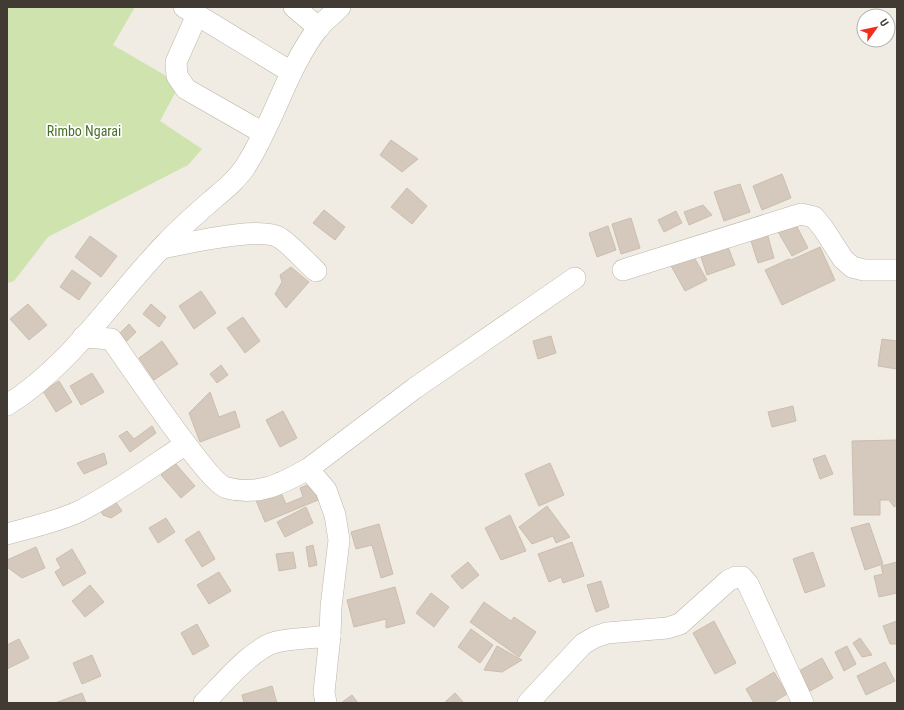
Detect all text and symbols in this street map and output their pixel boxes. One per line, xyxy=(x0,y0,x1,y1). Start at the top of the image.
north arrow xyxy=(856,8,896,48)
text: U xyxy=(877,17,891,29)
park label: Rimbo Ngarai xyxy=(47,123,121,139)

